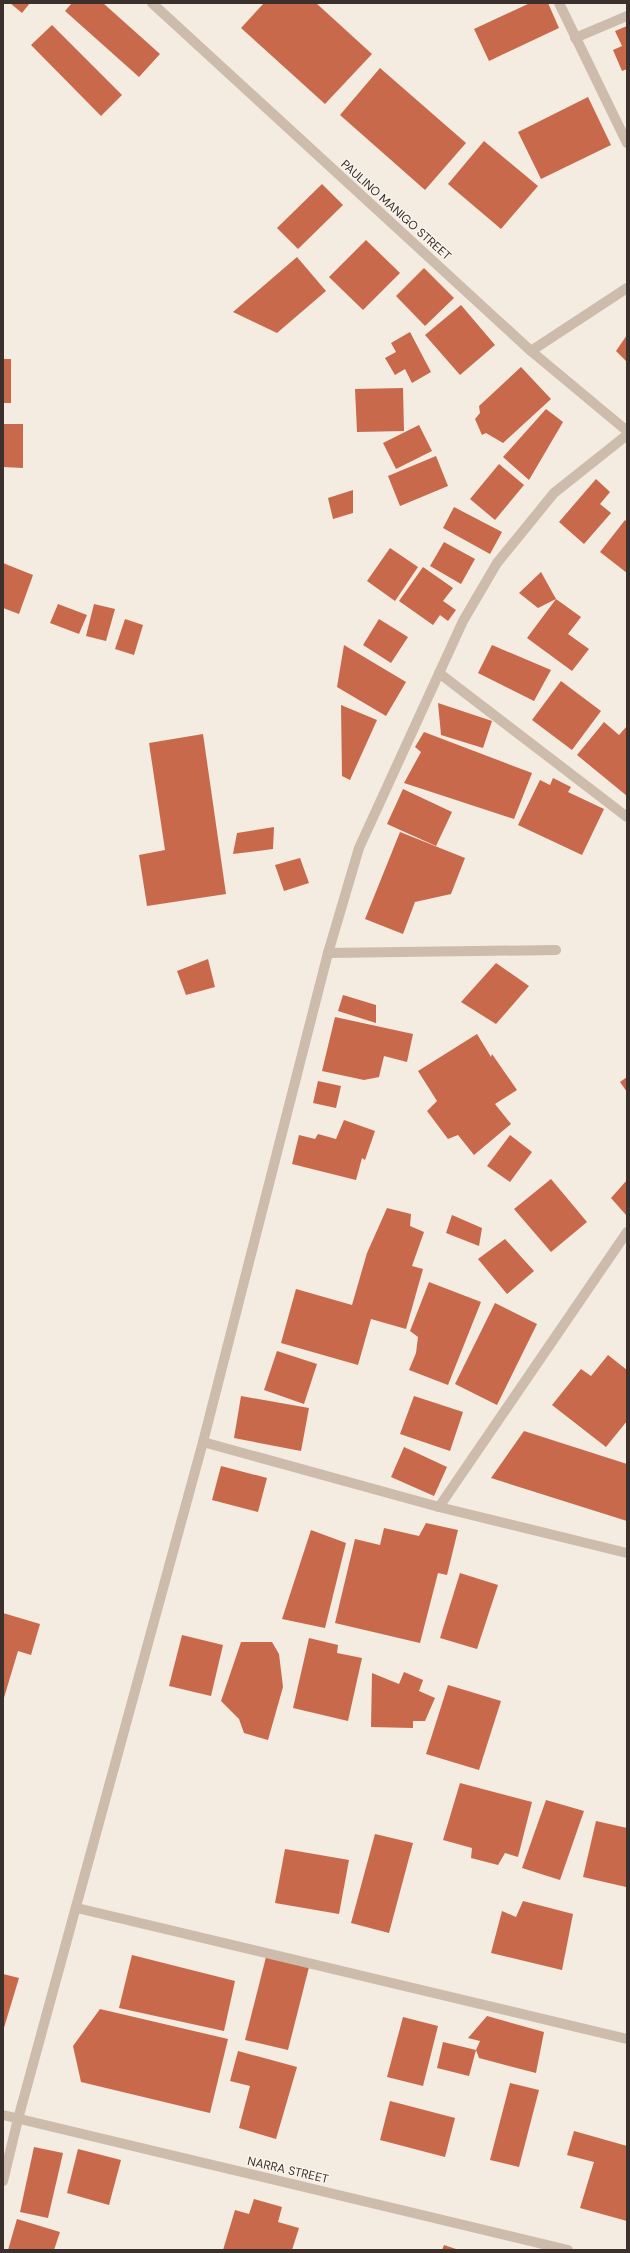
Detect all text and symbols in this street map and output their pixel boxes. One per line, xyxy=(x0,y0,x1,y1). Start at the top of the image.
street label: PAULINO MANIGO STREET xyxy=(338,156,455,264)
street label: NARRA STREET xyxy=(246,2153,330,2187)

